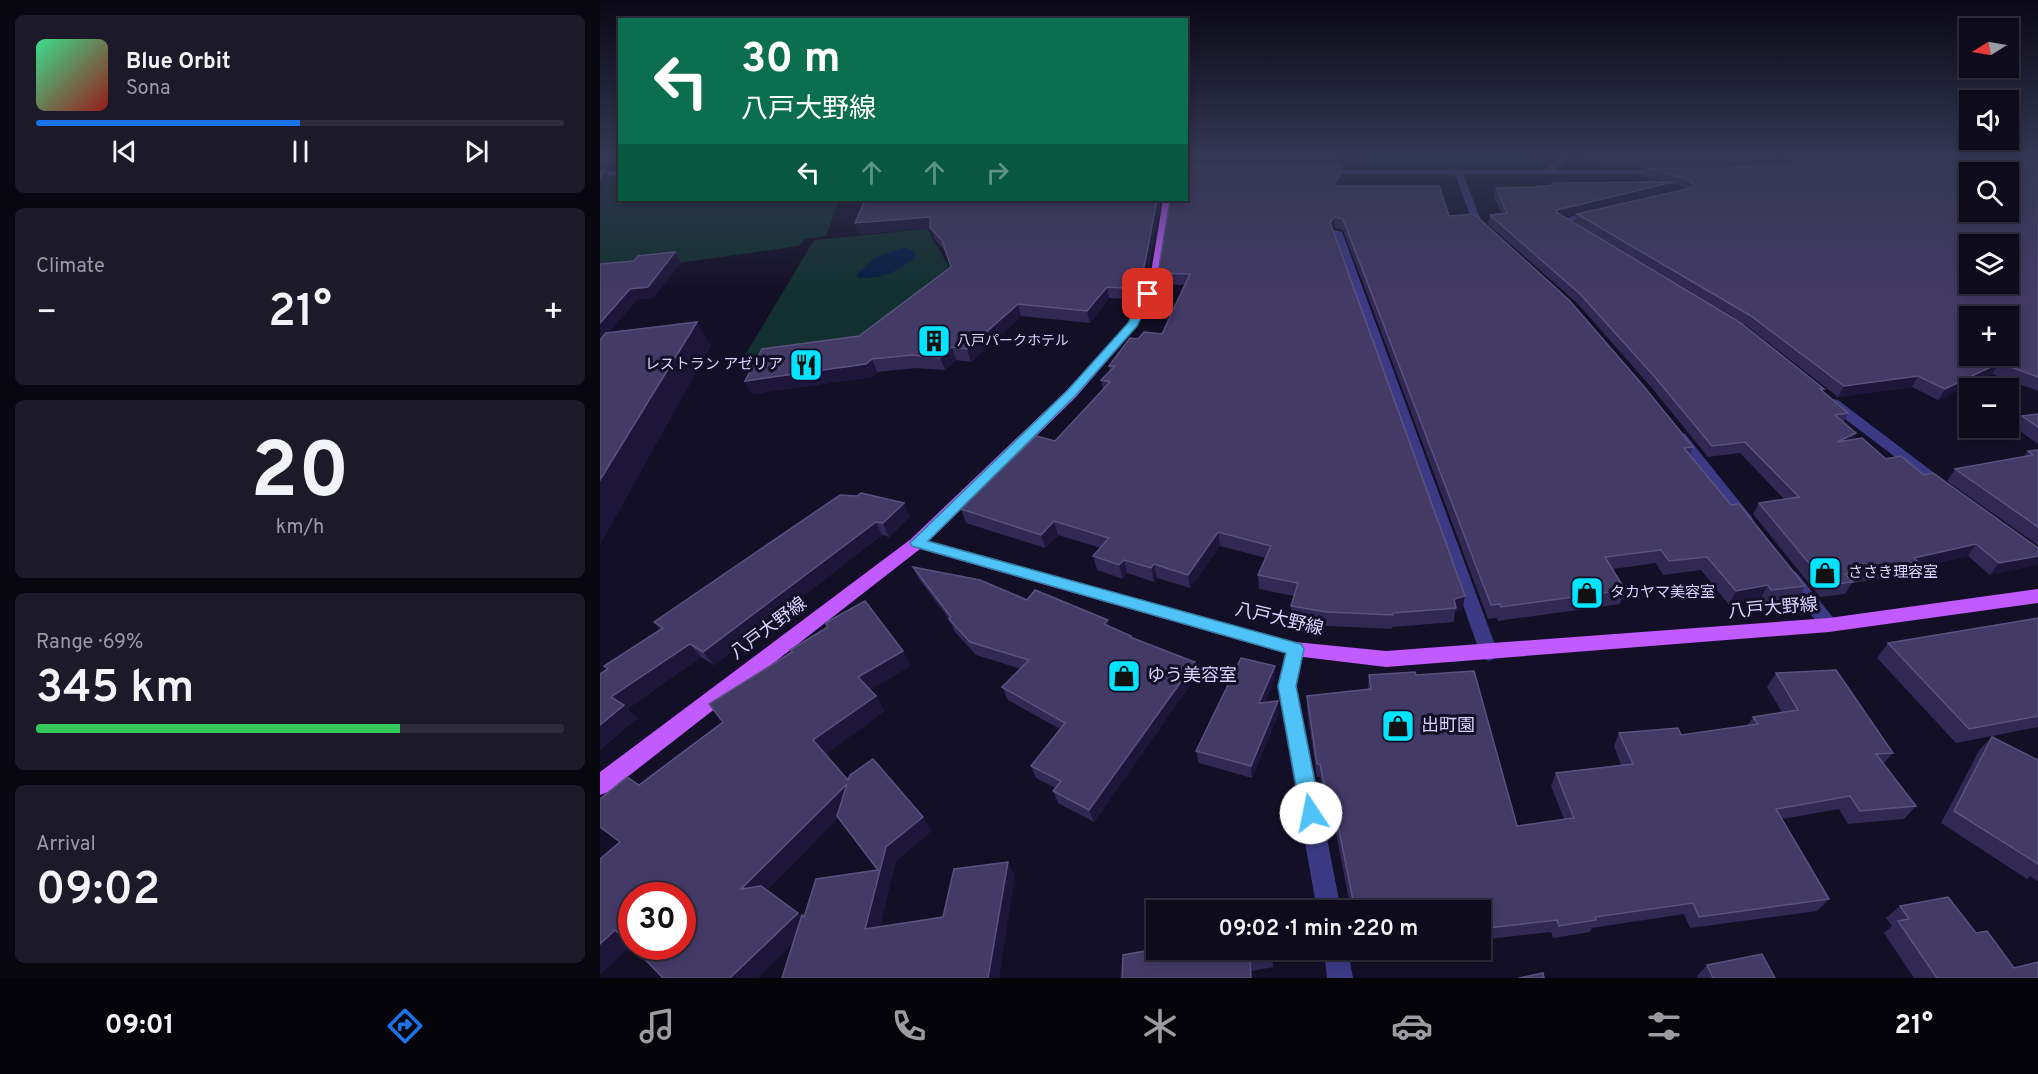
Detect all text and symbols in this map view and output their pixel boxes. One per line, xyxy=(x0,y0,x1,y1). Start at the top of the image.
north arrow xyxy=(1959,18,2019,78)
map controls xyxy=(1959,18,2019,438)
text: 30 m xyxy=(741,34,840,87)
icon: left xyxy=(642,42,720,120)
text: Blue Orbit xyxy=(126,49,231,76)
text: Sona xyxy=(126,76,171,102)
button: sound xyxy=(1959,90,2019,150)
text: 八戸大野線 xyxy=(741,93,876,127)
icon: previous xyxy=(108,135,141,168)
icon: pause xyxy=(284,135,317,168)
icon: next xyxy=(460,135,493,168)
icon: left xyxy=(792,156,825,189)
icon: ahead xyxy=(855,156,888,189)
icon: ahead xyxy=(918,156,951,189)
icon: right xyxy=(981,156,1014,189)
button: search xyxy=(1959,162,2019,222)
button: layers xyxy=(1959,234,2019,294)
text: Climate xyxy=(36,254,105,280)
pin xyxy=(1122,268,1173,319)
icon: arrive xyxy=(1131,277,1164,310)
text: 21° xyxy=(268,285,332,342)
text: − xyxy=(36,293,57,335)
text: + xyxy=(543,293,564,335)
button: + xyxy=(1959,306,2019,366)
building icon: 八戸パークホテル xyxy=(916,323,952,359)
place label: 八戸パークホテル xyxy=(957,333,1069,350)
restaurant icon: レストラン アゼリア xyxy=(788,347,824,383)
place label: レストラン アゼリア xyxy=(645,356,783,375)
button: − xyxy=(1959,378,2019,438)
text: 20 xyxy=(251,426,349,525)
text: km/h xyxy=(276,515,324,541)
shop icon: ささき理容室 xyxy=(1807,555,1843,591)
place label: ささき理容室 xyxy=(1848,564,1938,583)
shop icon: タカヤマ美容室 xyxy=(1569,575,1605,611)
place label: タカヤマ美容室 xyxy=(1610,584,1715,603)
street label: 八戸大野線 xyxy=(726,593,812,665)
street label: 八戸大野線 xyxy=(1727,594,1819,624)
street label: 八戸大野線 xyxy=(1233,599,1325,641)
text: Range · 69% xyxy=(36,630,143,656)
shop icon: ゆう美容室 xyxy=(1106,658,1142,694)
text: 345 km xyxy=(36,661,194,718)
place label: ゆう美容室 xyxy=(1147,665,1237,688)
shop icon: 出町園 xyxy=(1380,708,1416,744)
place label: 出町園 xyxy=(1421,715,1475,738)
position arrow xyxy=(1279,781,1343,845)
text: Arrival xyxy=(36,832,96,858)
text: 09:02 xyxy=(36,863,160,920)
speed limit sign: 30 xyxy=(618,882,696,960)
text: 09:02 · 1 min · 220 m xyxy=(1219,916,1418,943)
icon: directions xyxy=(384,1005,426,1047)
icon: music xyxy=(636,1005,678,1047)
icon: phone xyxy=(888,1005,930,1047)
icon: climate xyxy=(1139,1005,1181,1047)
icon: car xyxy=(1391,1005,1433,1047)
icon: filters xyxy=(1643,1005,1685,1047)
text: 09:01 xyxy=(105,1009,174,1043)
text: 21° xyxy=(1894,1009,1933,1043)

